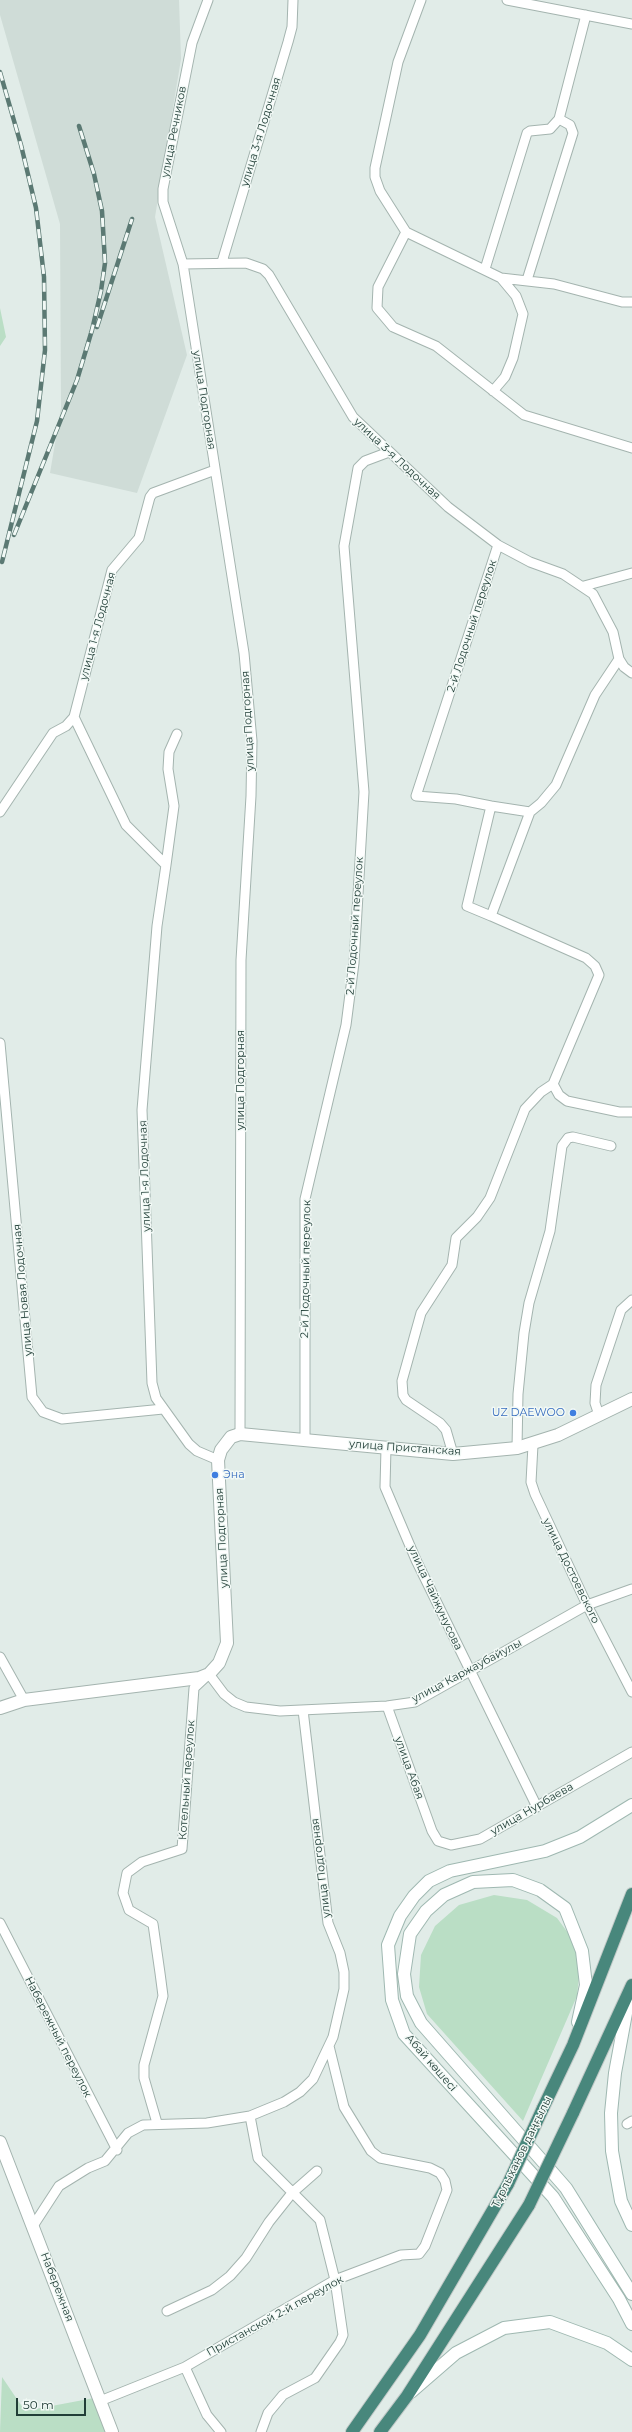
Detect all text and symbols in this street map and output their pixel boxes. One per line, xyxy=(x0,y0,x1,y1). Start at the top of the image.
street label: улица 3-я Лодочная xyxy=(238,76,284,188)
street label: улица Речников xyxy=(159,85,189,179)
street label: улица Подгорная xyxy=(190,349,218,451)
street label: улица 3-я Лодочная xyxy=(351,415,443,503)
street label: 2-й Лодочный переулок xyxy=(444,558,500,694)
street label: улица 1-я Лодочная xyxy=(77,570,119,682)
street label: улица Подгорная xyxy=(239,671,257,771)
street label: 2-й Лодочный переулок xyxy=(344,857,366,995)
street label: улица Подгорная xyxy=(234,1030,248,1130)
street label: улица 1-я Лодочная xyxy=(136,1120,154,1232)
street label: 2-й Лодочный переулок xyxy=(298,1200,314,1338)
street label: улица Новая Лодочная xyxy=(11,1223,35,1357)
place label: UZ DAEWOO xyxy=(492,1406,565,1420)
marker: UZ DAEWOO xyxy=(568,1408,578,1418)
street label: улица Пристанская xyxy=(349,1438,461,1458)
place label: Эна xyxy=(223,1468,245,1482)
marker: Эна xyxy=(210,1470,220,1480)
street label: улица Подгорная xyxy=(213,1488,231,1588)
street label: улица Достоевского xyxy=(540,1516,602,1626)
street label: улица Чайжунусова xyxy=(405,1544,465,1652)
street label: улица Каржаубайулы xyxy=(410,1636,524,1706)
street label: Котельный переулок xyxy=(176,1720,198,1840)
street label: улица Абая xyxy=(392,1735,426,1801)
street label: улица Нурбаева xyxy=(488,1780,576,1838)
street label: улица Подгорная xyxy=(308,1817,334,1919)
street label: Набережный переулок xyxy=(22,1974,94,2100)
street label: Абай көшесі xyxy=(403,2032,459,2094)
street label: Тұрлыханов даңғылы xyxy=(489,2094,555,2210)
street label: Набережная xyxy=(38,2250,76,2324)
street label: Пристанской 2-й переулок xyxy=(204,2273,346,2359)
scale bar xyxy=(18,2390,88,2416)
text: 50 m xyxy=(23,2397,54,2412)

